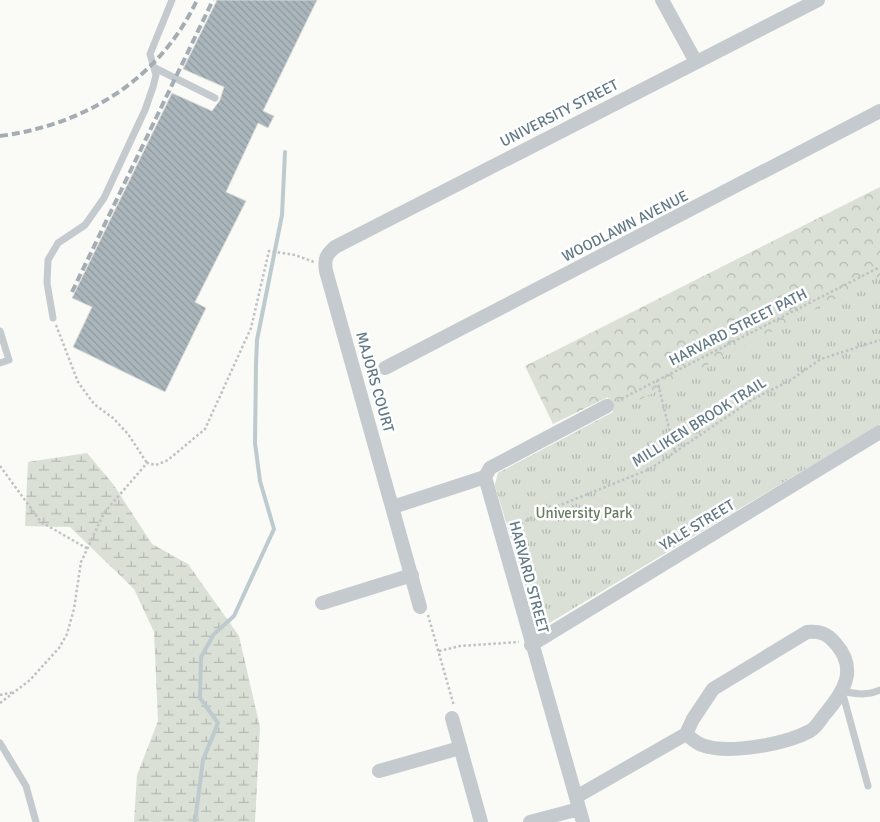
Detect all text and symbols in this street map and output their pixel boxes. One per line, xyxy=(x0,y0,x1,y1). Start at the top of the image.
street label: UNIVERSITY STREET xyxy=(497,75,622,151)
street label: WOODLAWN AVENUE xyxy=(559,186,691,266)
street label: HARVARD STREET PATH xyxy=(666,284,810,370)
street label: MAJORS COURT xyxy=(352,330,398,435)
street label: MILLIKEN BROOK TRAIL xyxy=(629,373,770,471)
street label: YALE STREET xyxy=(656,495,738,554)
park label: University Park xyxy=(536,504,633,522)
street label: HARVARD STREET xyxy=(505,519,553,636)

